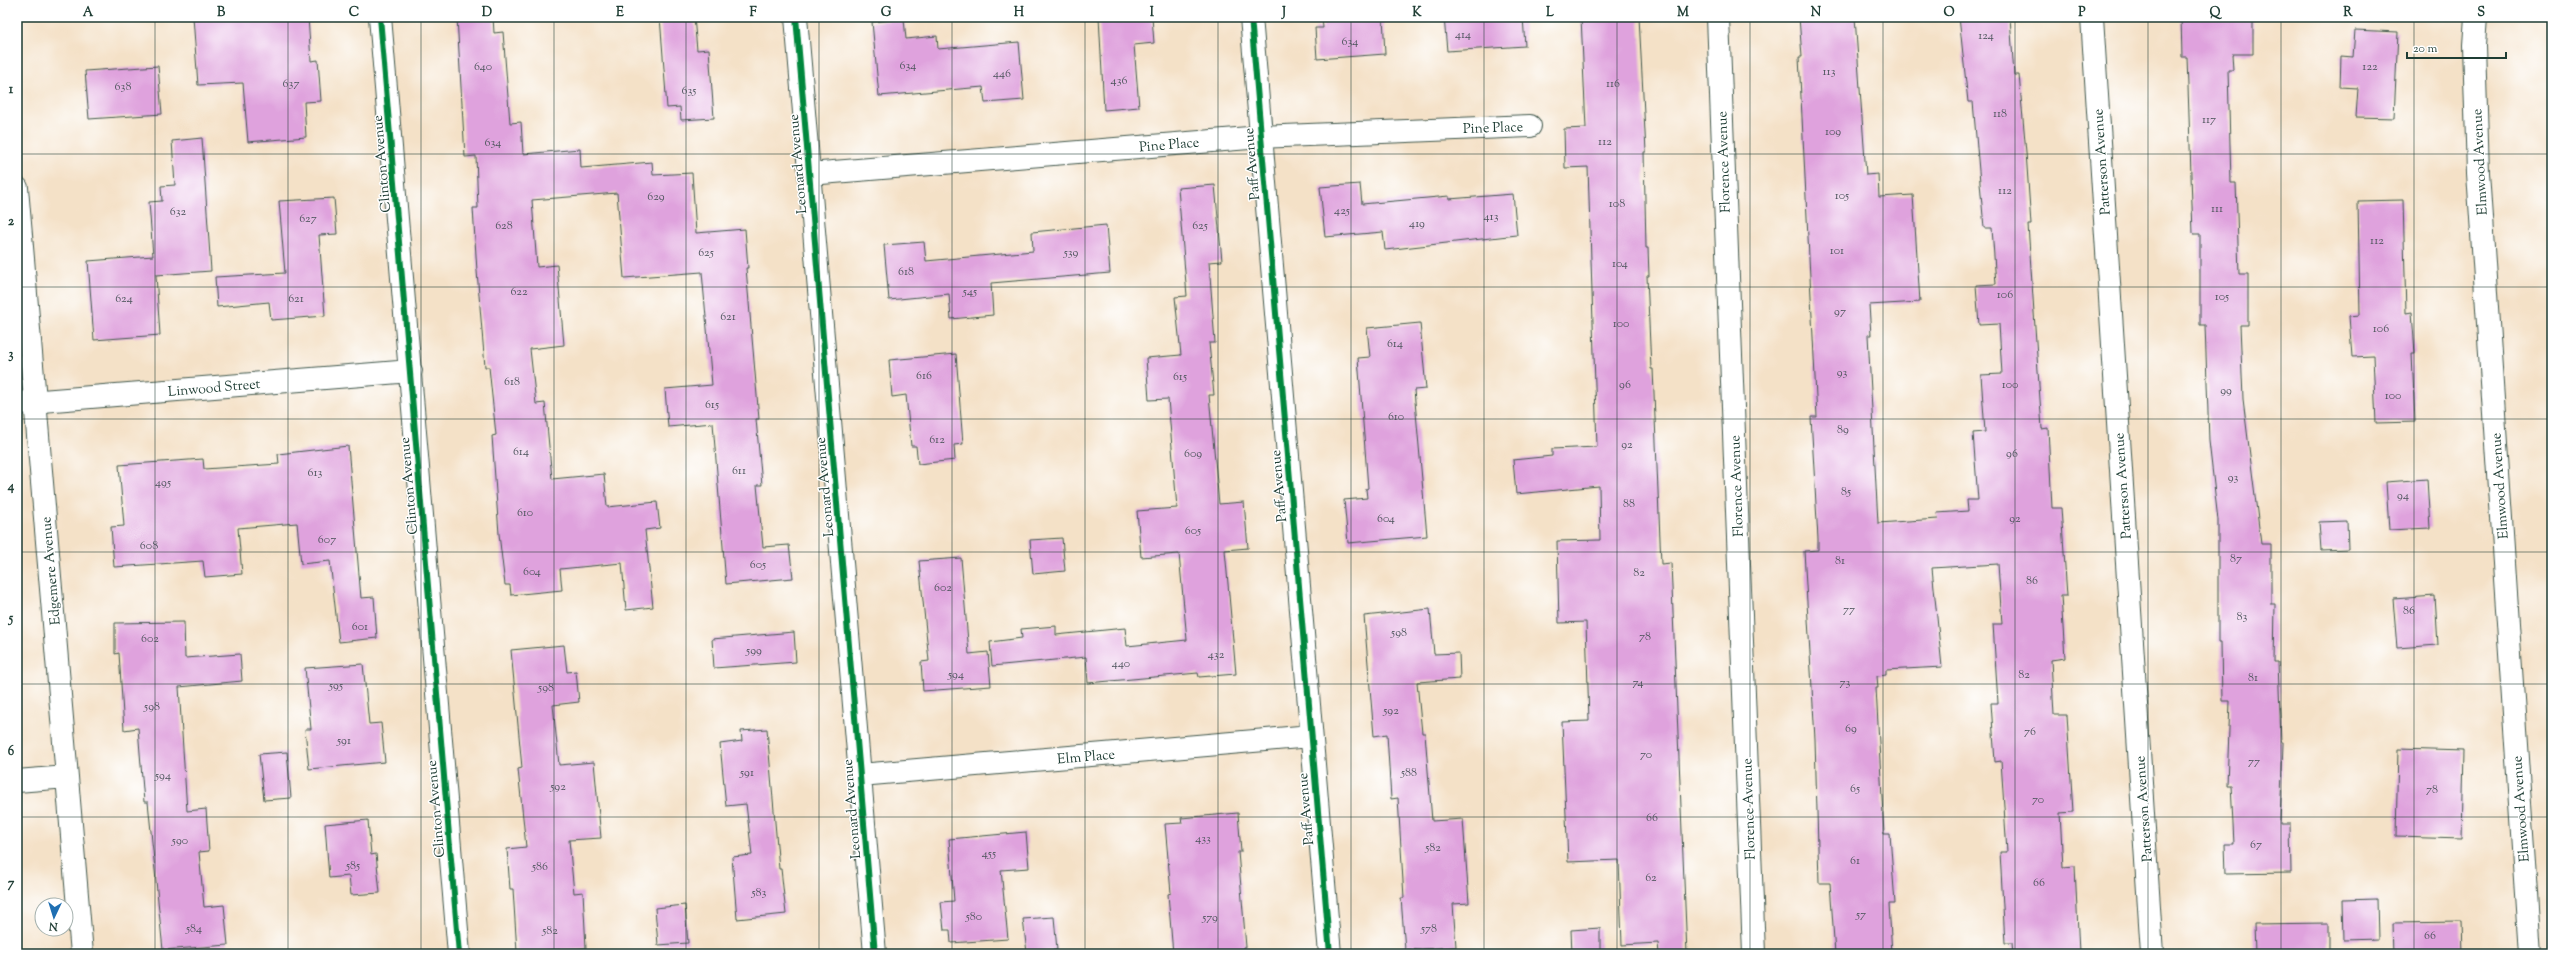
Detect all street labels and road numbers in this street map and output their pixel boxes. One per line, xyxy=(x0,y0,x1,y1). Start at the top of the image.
street label: Patterson Avenue xyxy=(2089,108,2117,216)
street label: Elmwood Avenue xyxy=(2468,108,2494,216)
street label: Florence Avenue xyxy=(1713,111,1737,213)
street label: Leonard Avenue xyxy=(785,113,813,215)
street label: Clinton Avenue xyxy=(369,114,397,213)
street label: Pine Place xyxy=(1463,118,1524,140)
street label: Paff Avenue xyxy=(1240,127,1266,201)
street label: Pine Place xyxy=(1138,133,1200,159)
street label: Linwood Street xyxy=(167,375,261,403)
street label: Patterson Avenue xyxy=(2110,432,2138,540)
street label: Elmwood Avenue xyxy=(2487,432,2515,540)
street label: Florence Avenue xyxy=(1726,435,1750,537)
street label: Clinton Avenue xyxy=(396,436,424,535)
street label: Leonard Avenue xyxy=(812,436,840,538)
street label: Paff Avenue xyxy=(1267,449,1293,523)
street label: Edgemere Avenue xyxy=(37,516,67,626)
street label: Elm Place xyxy=(1056,746,1116,770)
street label: Patterson Avenue xyxy=(2131,755,2159,863)
street label: Elmwood Avenue xyxy=(2508,755,2536,863)
street label: Leonard Avenue xyxy=(839,758,867,860)
street label: Florence Avenue xyxy=(1738,758,1762,860)
street label: Clinton Avenue xyxy=(423,759,451,858)
street label: Paff Avenue xyxy=(1294,772,1320,846)

